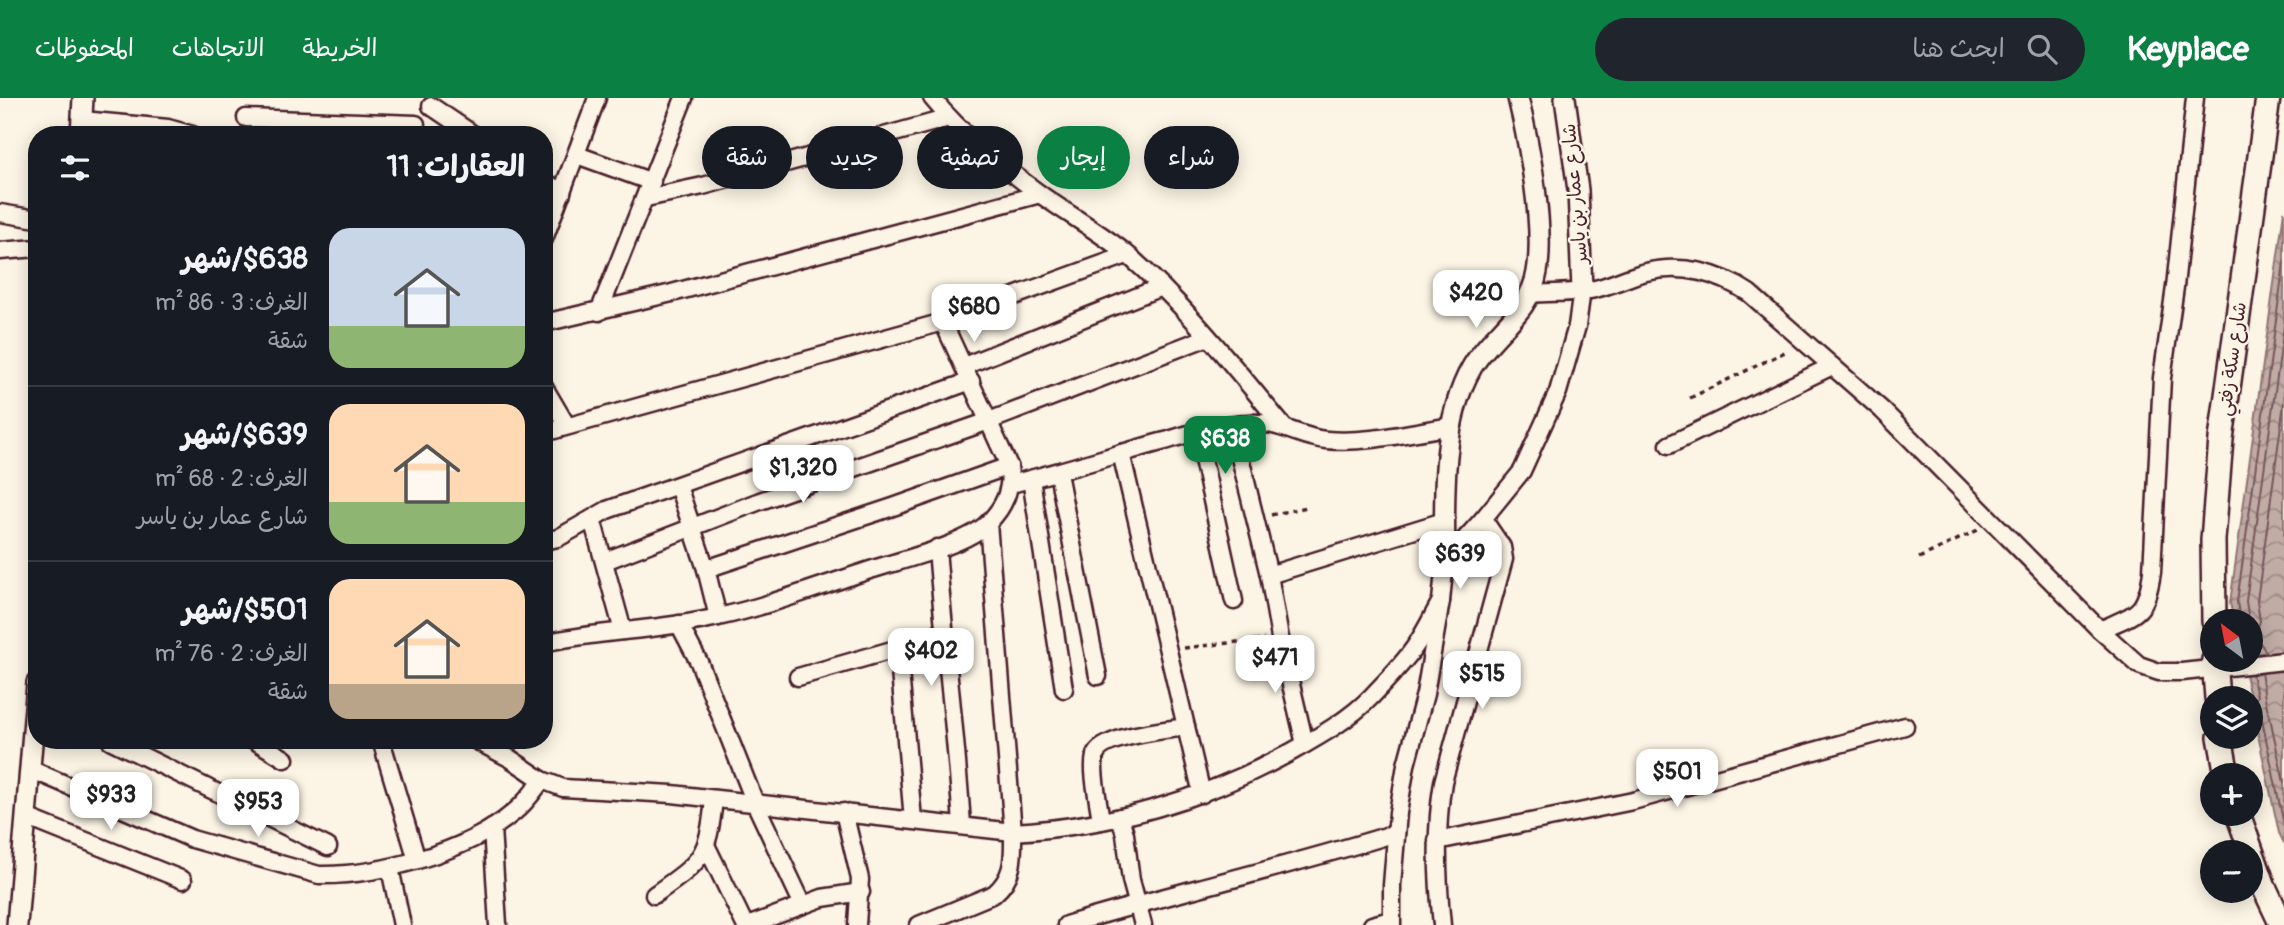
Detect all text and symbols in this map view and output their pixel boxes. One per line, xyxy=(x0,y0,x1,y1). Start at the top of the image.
search box xyxy=(1595,18,2085,81)
text: Keyplace xyxy=(2127,29,2249,70)
icon: search xyxy=(2023,30,2061,68)
text: ابحث هنا xyxy=(1912,33,2005,65)
text: المحفوظات xyxy=(35,34,134,63)
text: الاتجاهات xyxy=(172,34,265,63)
text: الخريطة xyxy=(303,34,377,63)
street label: شارع عمار بن ياسر xyxy=(1557,123,1594,267)
chip: شقة xyxy=(702,126,792,189)
chip: جديد xyxy=(806,126,903,189)
chip: تصفية xyxy=(917,126,1023,189)
chip: إيجار xyxy=(1037,126,1130,189)
chip: شراء xyxy=(1144,126,1239,189)
text: العقارات: 11 xyxy=(387,148,525,185)
icon: filters xyxy=(56,149,94,187)
text: $638/شهر xyxy=(182,240,308,277)
icon: home xyxy=(385,256,469,340)
pin: $420 xyxy=(1435,271,1517,330)
text: $420 xyxy=(1449,278,1503,307)
pin: $680 xyxy=(933,285,1015,344)
text: الغرف: 3 · 86 m² xyxy=(155,288,308,317)
text: $680 xyxy=(947,292,1001,321)
street label: شارع سكة زفتي xyxy=(2212,300,2256,418)
text: شقة xyxy=(268,326,308,355)
text: $639/شهر xyxy=(181,416,308,453)
pin: $638 xyxy=(1184,416,1266,476)
text: $638 xyxy=(1200,424,1250,453)
icon: home xyxy=(385,432,469,516)
pin: $1,320 xyxy=(746,446,860,505)
text: $1,320 xyxy=(769,453,837,482)
text: الغرف: 2 · 68 m² xyxy=(155,464,308,493)
text: شارع عمار بن ياسر xyxy=(137,502,308,531)
pin: $639 xyxy=(1419,532,1501,591)
text: $639 xyxy=(1435,539,1485,568)
text: $501/شهر xyxy=(183,591,308,628)
icon: home xyxy=(385,607,469,691)
north arrow xyxy=(2200,609,2263,672)
map controls xyxy=(2200,609,2263,903)
pin: $402 xyxy=(890,628,972,688)
text: $402 xyxy=(904,636,958,665)
pin: $471 xyxy=(1234,636,1316,695)
text: الغرف: 2 · 76 m² xyxy=(155,639,308,668)
text: $471 xyxy=(1252,643,1298,672)
pin: $515 xyxy=(1441,652,1523,711)
text: $515 xyxy=(1459,659,1505,688)
text: شقة xyxy=(268,677,308,706)
button: layers xyxy=(2200,686,2263,749)
pin: $501 xyxy=(1636,750,1718,809)
text: $501 xyxy=(1652,757,1702,786)
button: + xyxy=(2200,763,2263,826)
pin: $933 xyxy=(70,772,152,832)
text: $933 xyxy=(86,780,136,809)
pin: $953 xyxy=(217,780,299,839)
text: $953 xyxy=(233,787,283,816)
button: − xyxy=(2200,840,2263,903)

